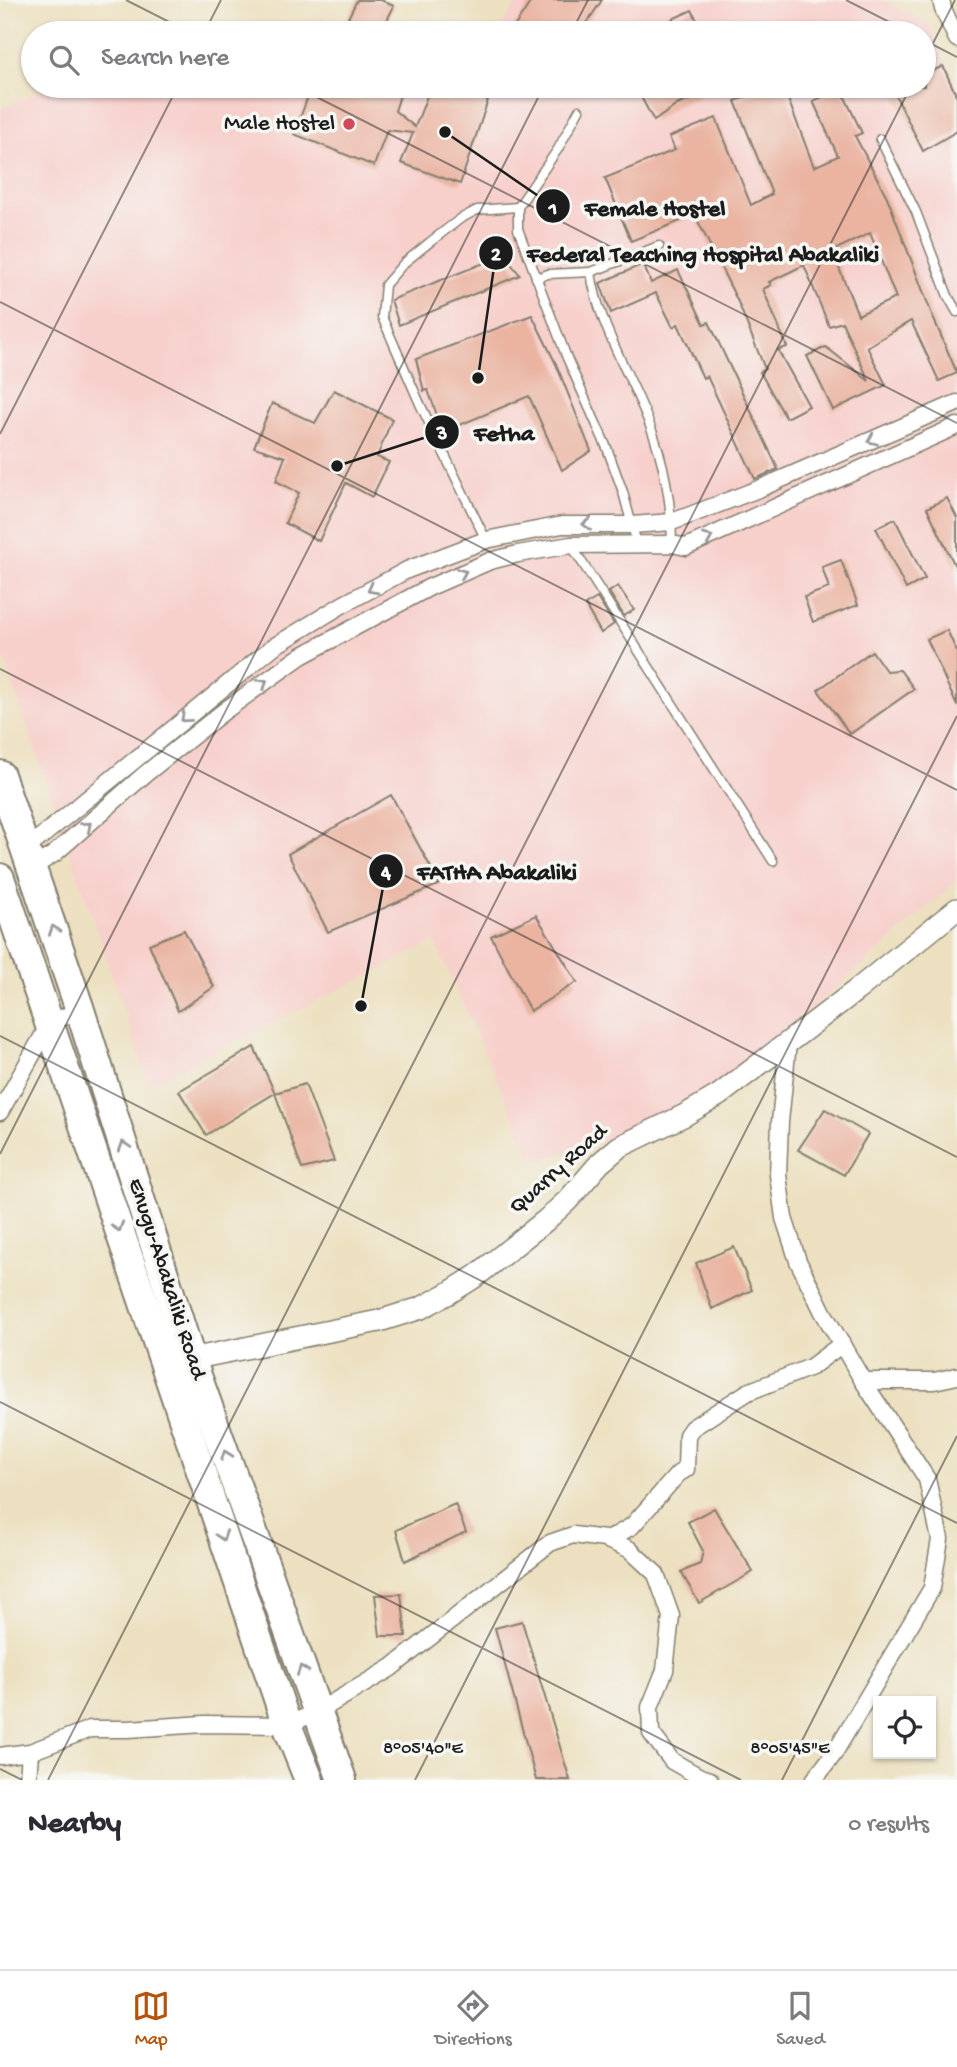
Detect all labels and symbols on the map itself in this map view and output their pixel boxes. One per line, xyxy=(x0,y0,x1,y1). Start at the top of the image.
place label: Male Hostel xyxy=(224,111,335,138)
marker: Male Hostel xyxy=(341,116,357,132)
callout: Female Hostel xyxy=(536,184,740,229)
text: Female Hostel xyxy=(584,196,725,225)
text: 1 xyxy=(548,198,557,223)
callout: Federal Teaching Hospital Abakaliki xyxy=(478,230,894,275)
text: Federal Teaching Hospital Abakaliki xyxy=(526,242,879,271)
text: 2 xyxy=(491,244,502,269)
callout: Fetha xyxy=(424,409,548,454)
text: Fetha xyxy=(473,421,536,450)
text: 3 xyxy=(436,423,448,448)
one-way arrow xyxy=(866,431,878,445)
one-way arrow xyxy=(582,517,593,532)
one-way arrow xyxy=(700,532,713,546)
one-way arrow xyxy=(455,567,467,581)
one-way arrow xyxy=(367,581,379,594)
one-way arrow xyxy=(255,679,268,691)
one-way arrow xyxy=(180,710,193,722)
one-way arrow xyxy=(79,822,92,834)
callout: FATHA Abakaliki xyxy=(368,848,591,893)
text: FATHA Abakaliki xyxy=(416,860,577,889)
text: 4 xyxy=(380,862,392,887)
one-way arrow xyxy=(48,924,62,936)
street label: Quarry Road xyxy=(505,1118,615,1221)
one-way arrow xyxy=(117,1141,132,1153)
street label: Enugu-Abakaliki Road xyxy=(121,1175,212,1384)
one-way arrow xyxy=(110,1221,124,1233)
one-way arrow xyxy=(220,1450,234,1462)
one-way arrow xyxy=(214,1529,228,1541)
one-way arrow xyxy=(296,1664,310,1676)
text: 8°05'40"E xyxy=(383,1739,464,1760)
text: 8°05'45"E xyxy=(751,1739,830,1760)

